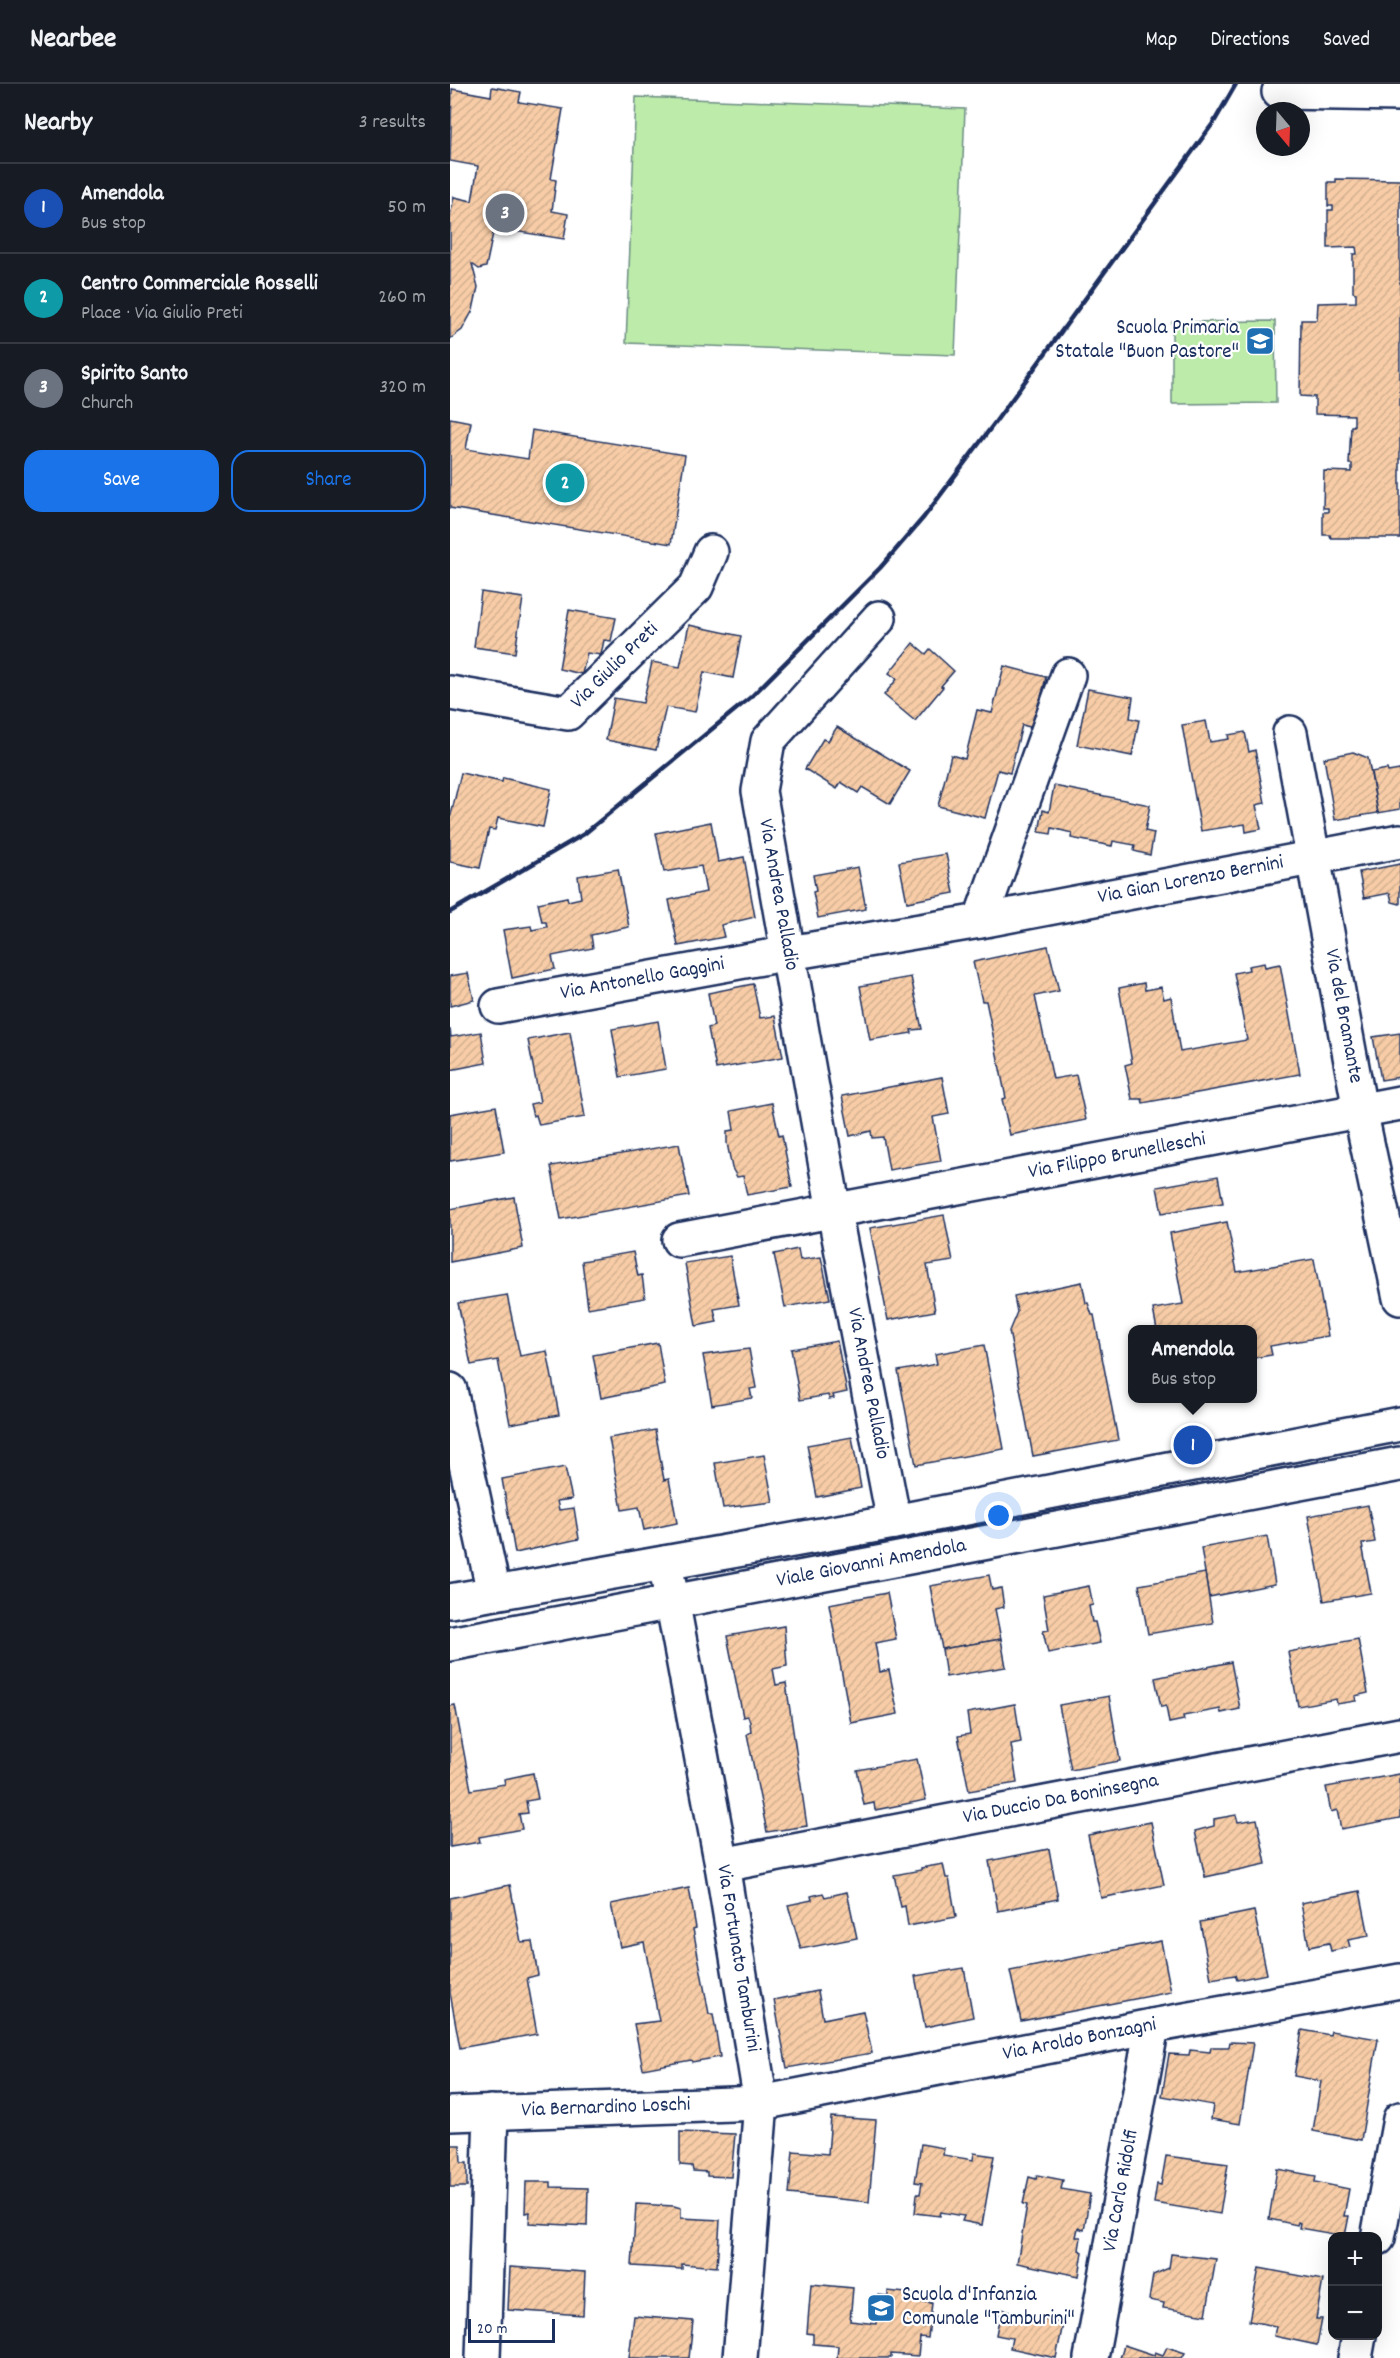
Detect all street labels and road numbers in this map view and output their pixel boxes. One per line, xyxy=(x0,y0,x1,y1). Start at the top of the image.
street label: Via Giulio Preti xyxy=(564,616,666,717)
street label: Via Andrea Palladio xyxy=(749,817,806,973)
street label: Via Gian Lorenzo Bernini xyxy=(1095,848,1286,913)
street label: Via del Bramante xyxy=(1315,946,1370,1086)
street label: Via Antonello Gaggini xyxy=(558,950,727,1009)
street label: Via Filippo Brunelleschi xyxy=(1026,1125,1209,1188)
street label: Via Andrea Palladio xyxy=(838,1305,897,1462)
street label: Viale Giovanni Amendola xyxy=(774,1531,970,1597)
street label: Via Duccio Da Boninsegna xyxy=(961,1766,1162,1833)
street label: Via Fortunato Tamburini xyxy=(707,1862,767,2055)
street label: Via Aroldo Bonzagni xyxy=(1000,2010,1159,2070)
street label: Via Bernardino Loschi xyxy=(521,2090,691,2126)
street label: Via Carlo Ridolfi xyxy=(1096,2127,1148,2254)

